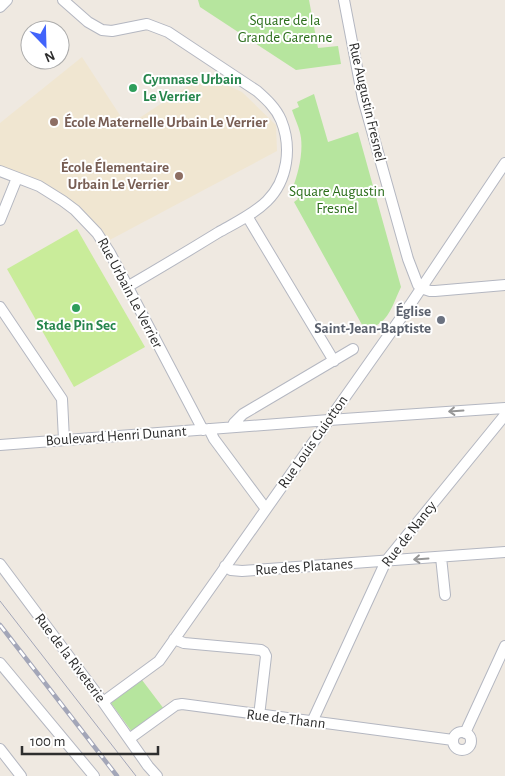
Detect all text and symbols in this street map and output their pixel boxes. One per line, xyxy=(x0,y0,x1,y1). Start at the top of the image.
park label: Square de la Grande Garenne xyxy=(238,13,332,45)
north arrow xyxy=(20,20,70,70)
street label: Rue Augustin Fresnel xyxy=(346,41,388,163)
text: N xyxy=(42,48,57,64)
place label: Gymnase Urbain Le Verrier xyxy=(143,72,242,104)
marker: Gymnase Urbain Le Verrier xyxy=(127,82,139,94)
place label: École Maternelle Urbain Le Verrier xyxy=(64,113,268,130)
marker: École Maternelle Urbain Le Verrier xyxy=(48,116,60,128)
place label: École Élementaire Urbain Le Verrier xyxy=(61,158,170,192)
marker: École Élementaire Urbain Le Verrier xyxy=(173,170,185,182)
park label: Square Augustin Fresnel xyxy=(289,184,385,216)
street label: Rue Urbain Le Verrier xyxy=(95,235,165,351)
marker: Stade Pin Sec xyxy=(70,302,82,314)
place label: Église Saint-Jean-Baptiste xyxy=(314,302,431,336)
marker: Église Saint-Jean-Baptiste xyxy=(435,314,447,326)
place label: Stade Pin Sec xyxy=(36,318,116,333)
street label: Rue Louis Guiotton xyxy=(275,393,351,491)
one-way arrow xyxy=(449,407,465,416)
street label: Boulevard Henri Dunant xyxy=(45,424,187,448)
street label: Rue de Nancy xyxy=(379,498,440,570)
one-way arrow xyxy=(414,554,430,563)
street label: Rue des Platanes xyxy=(255,556,353,578)
street label: Rue de la Riveterie xyxy=(32,611,108,705)
street label: Rue de Thann xyxy=(246,707,326,731)
scale bar xyxy=(22,724,159,756)
text: 100 m xyxy=(30,734,65,749)

